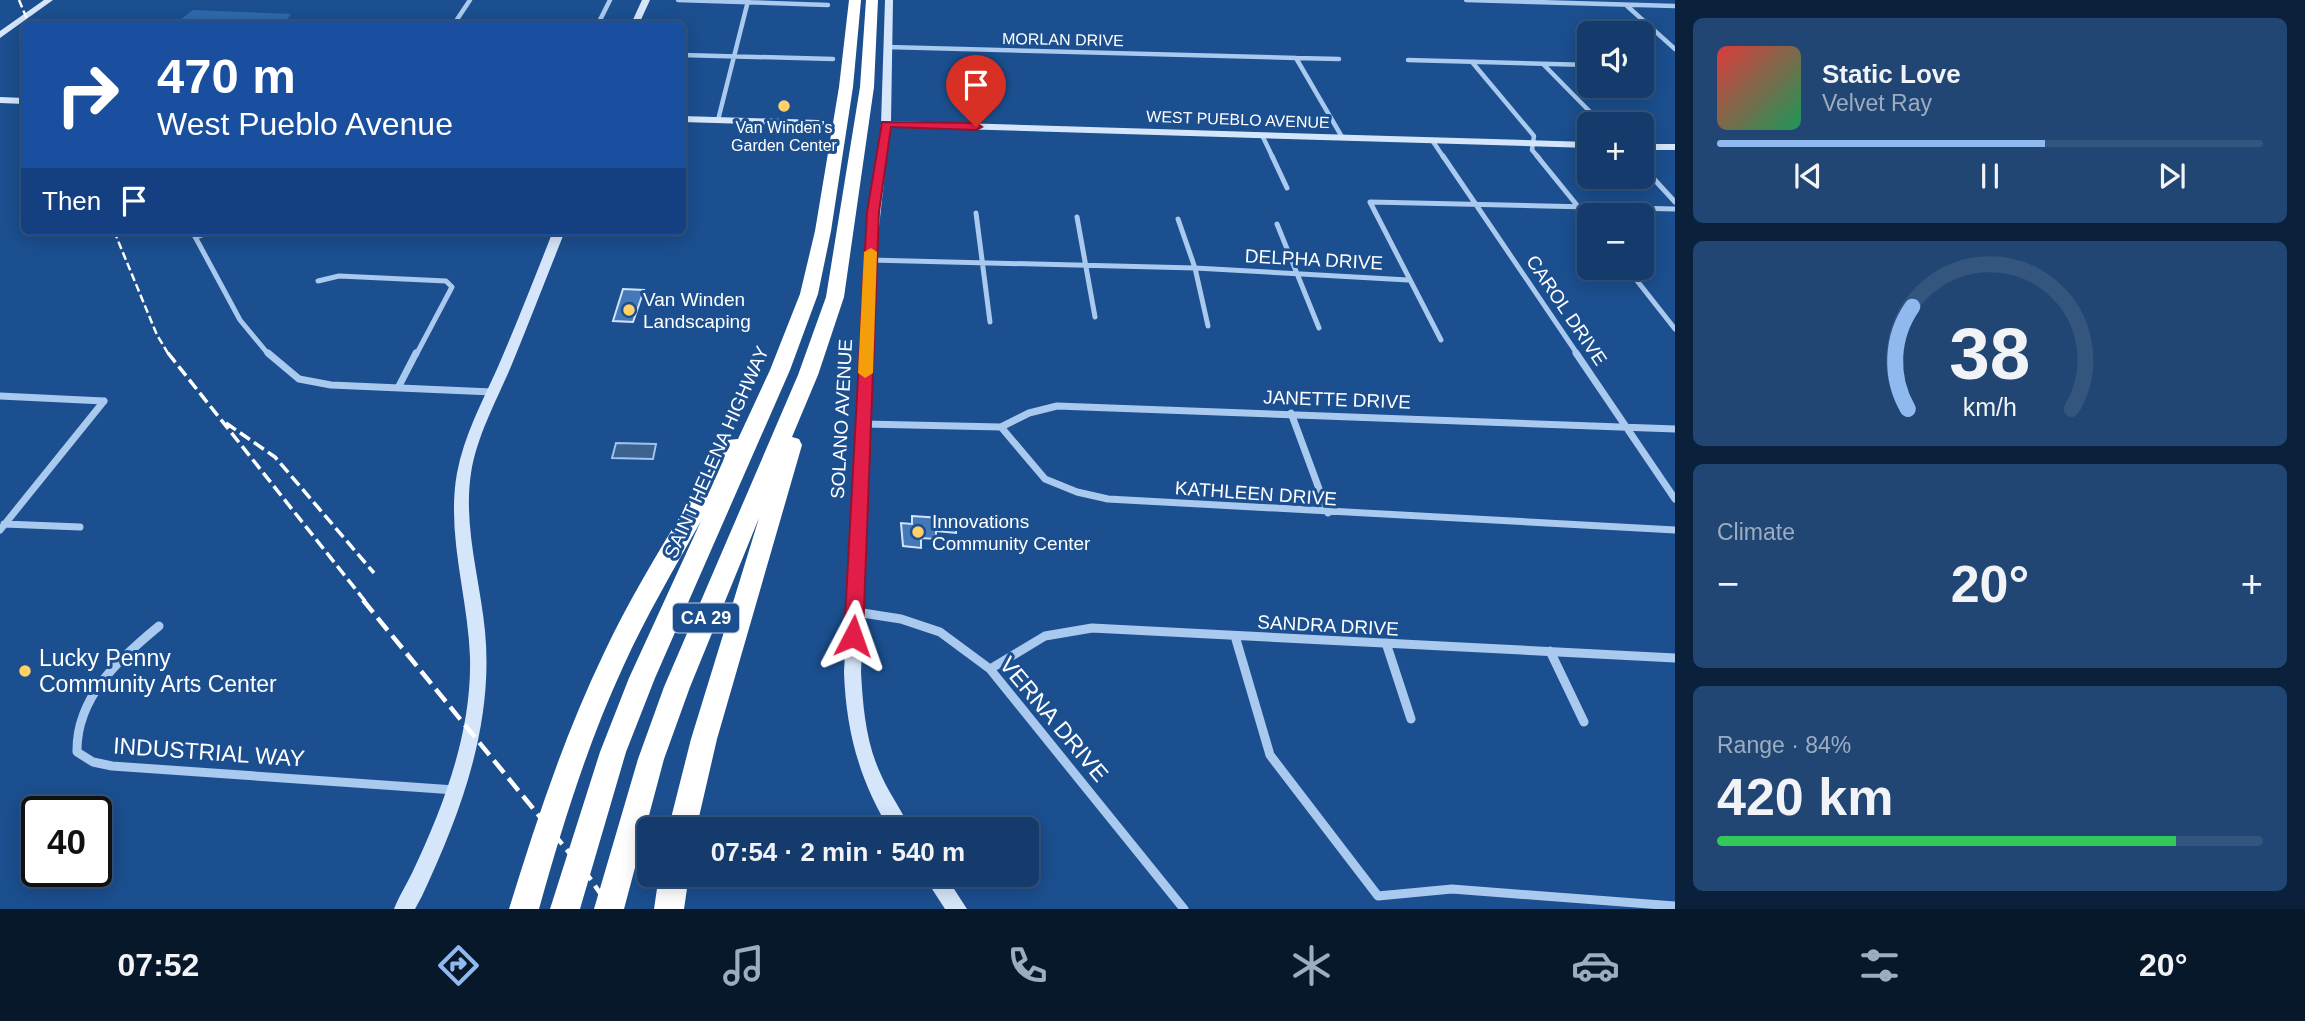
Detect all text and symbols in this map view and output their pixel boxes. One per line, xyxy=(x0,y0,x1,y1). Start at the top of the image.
map controls xyxy=(1577,21,1654,280)
button: sound xyxy=(1577,21,1654,98)
street label: MORLAN DRIVE xyxy=(1002,30,1124,49)
icon: right xyxy=(42,49,133,140)
text: 470 m xyxy=(157,49,296,103)
pin xyxy=(946,55,1006,127)
text: Static Love xyxy=(1822,59,1961,89)
icon: arrive xyxy=(957,66,995,104)
text: Velvet Ray xyxy=(1822,90,1932,116)
marker: Van Winden’s Garden Center xyxy=(776,98,792,114)
text: West Pueblo Avenue xyxy=(157,106,453,142)
street label: WEST PUEBLO AVENUE xyxy=(1146,108,1330,131)
button: + xyxy=(1577,112,1654,189)
place label: Van Winden’s Garden Center xyxy=(731,119,838,154)
icon: previous xyxy=(1789,157,1827,195)
icon: pause xyxy=(1971,157,2009,195)
icon: next xyxy=(2153,157,2191,195)
icon: arrive xyxy=(115,182,153,220)
text: Then xyxy=(42,186,101,216)
button: − xyxy=(1577,203,1654,280)
street label: DELPHA DRIVE xyxy=(1244,245,1384,274)
street label: CAROL DRIVE xyxy=(1522,251,1611,369)
place label: Van Winden Landscaping xyxy=(643,289,751,332)
marker: Van Winden Landscaping xyxy=(621,302,637,318)
text: 38 xyxy=(1950,314,2030,395)
street label: SOLANO AVENUE xyxy=(827,339,856,500)
street label: SAINT HELENA HIGHWAY xyxy=(660,343,773,561)
street label: JANETTE DRIVE xyxy=(1263,386,1411,413)
text: km/h xyxy=(1963,393,2017,421)
street label: KATHLEEN DRIVE xyxy=(1174,477,1338,510)
place label: Innovations Community Center xyxy=(932,511,1091,554)
text: Climate xyxy=(1717,519,1795,545)
marker: Innovations Community Center xyxy=(910,524,926,540)
text: 20° xyxy=(1951,555,2029,613)
text: − xyxy=(1717,563,1739,605)
text: + xyxy=(2241,563,2263,605)
position arrow xyxy=(816,599,890,673)
road number: CA 29 xyxy=(673,604,739,632)
street label: SANDRA DRIVE xyxy=(1257,611,1399,640)
place label: Lucky Penny Community Arts Center xyxy=(39,645,277,697)
street label: VERNA DRIVE xyxy=(994,651,1114,787)
marker: Lucky Penny Community Arts Center xyxy=(17,663,33,679)
street label: INDUSTRIAL WAY xyxy=(112,732,306,772)
text: Range · 84% xyxy=(1717,732,1851,758)
text: 420 km xyxy=(1717,768,1893,826)
speed limit sign: 40 xyxy=(21,796,112,887)
text: 07:54 · 2 min · 540 m xyxy=(711,837,965,867)
icon: directions xyxy=(434,941,483,990)
icon: music xyxy=(719,941,768,990)
icon: phone xyxy=(1003,941,1052,990)
icon: climate xyxy=(1287,941,1336,990)
icon: car xyxy=(1571,941,1620,990)
icon: filters xyxy=(1855,941,1904,990)
text: 07:52 xyxy=(118,947,199,983)
text: 20° xyxy=(2139,947,2187,983)

